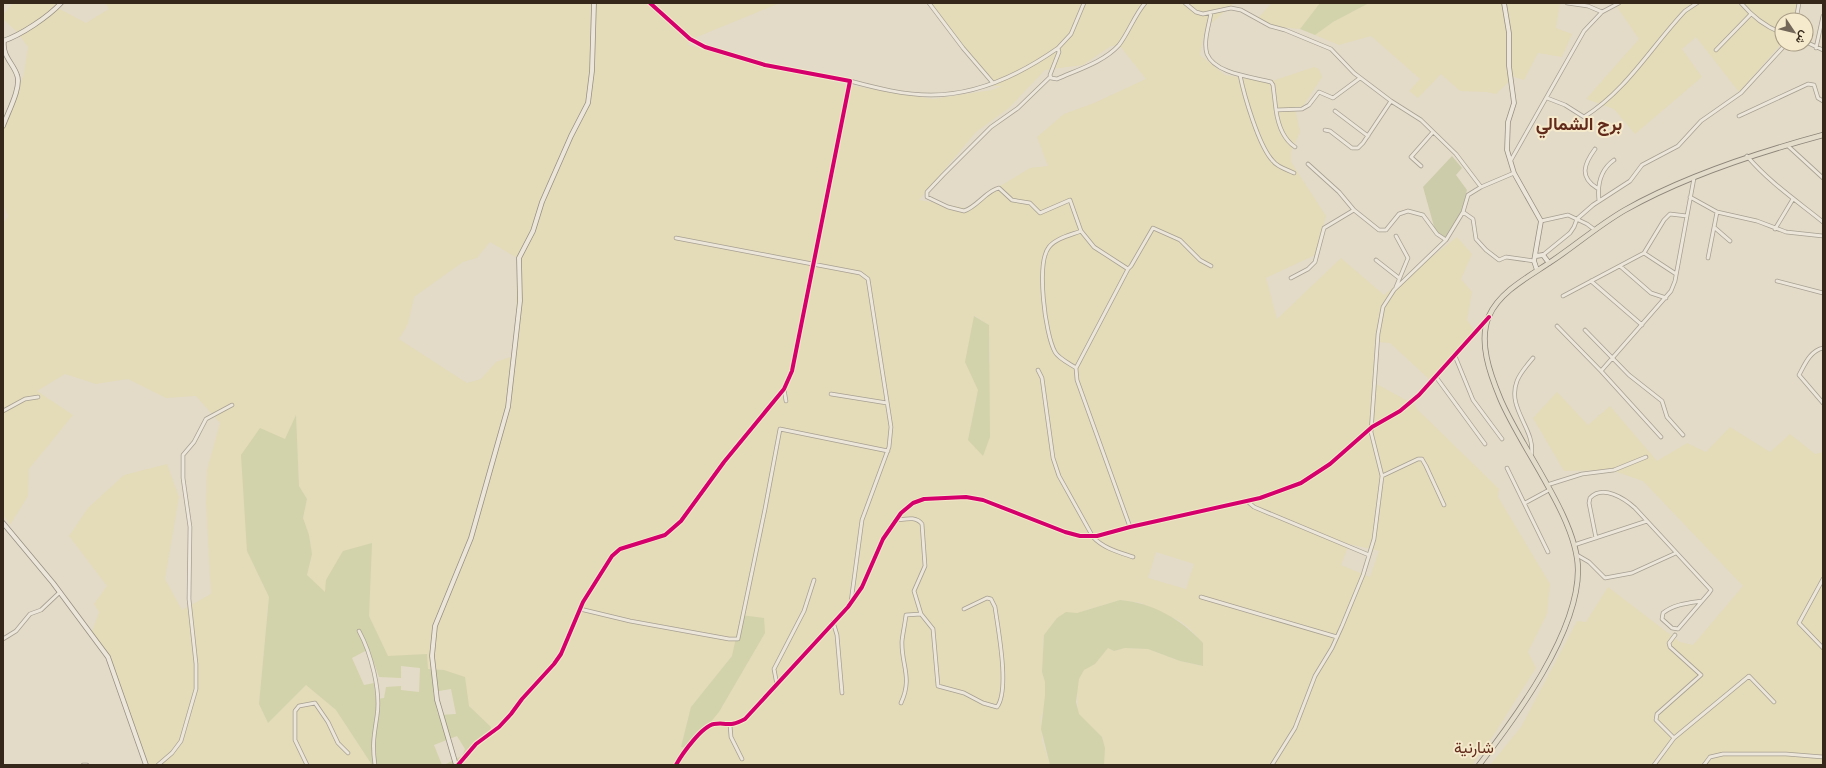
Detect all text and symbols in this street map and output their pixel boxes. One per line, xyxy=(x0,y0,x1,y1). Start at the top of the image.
north arrow xyxy=(1774,12,1814,52)
text: ش xyxy=(1792,28,1812,47)
district label: برج الشمالي xyxy=(1536,111,1622,139)
district label: شارنية xyxy=(1454,736,1494,758)

